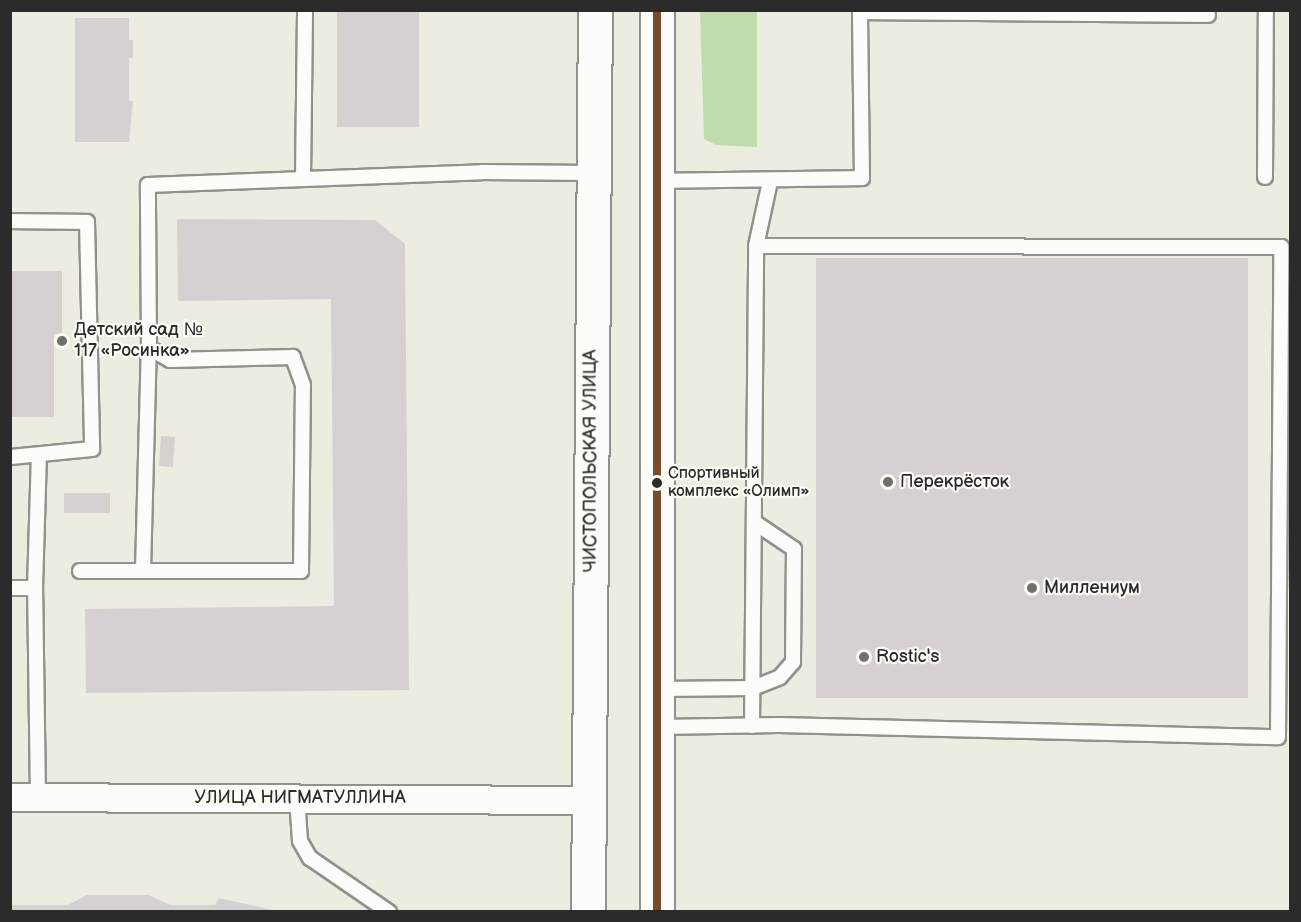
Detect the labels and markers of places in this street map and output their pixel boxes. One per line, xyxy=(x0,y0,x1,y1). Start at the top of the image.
place label: Детский сад № 117 «Росинка» xyxy=(74,320,203,362)
marker: Детский сад № 117 «Росинка» xyxy=(55,334,69,348)
place label: Спортивный комплекс «Олимп» xyxy=(668,464,810,502)
place label: Перекрёсток xyxy=(900,471,1009,493)
marker: Перекрёсток xyxy=(881,475,895,489)
marker: Спортивный комплекс «Олимп» xyxy=(651,477,663,489)
place label: Миллениум xyxy=(1044,577,1140,599)
marker: Миллениум xyxy=(1025,581,1039,595)
place label: Rostiс's xyxy=(876,646,939,668)
marker: Rostiс's xyxy=(857,650,871,664)

